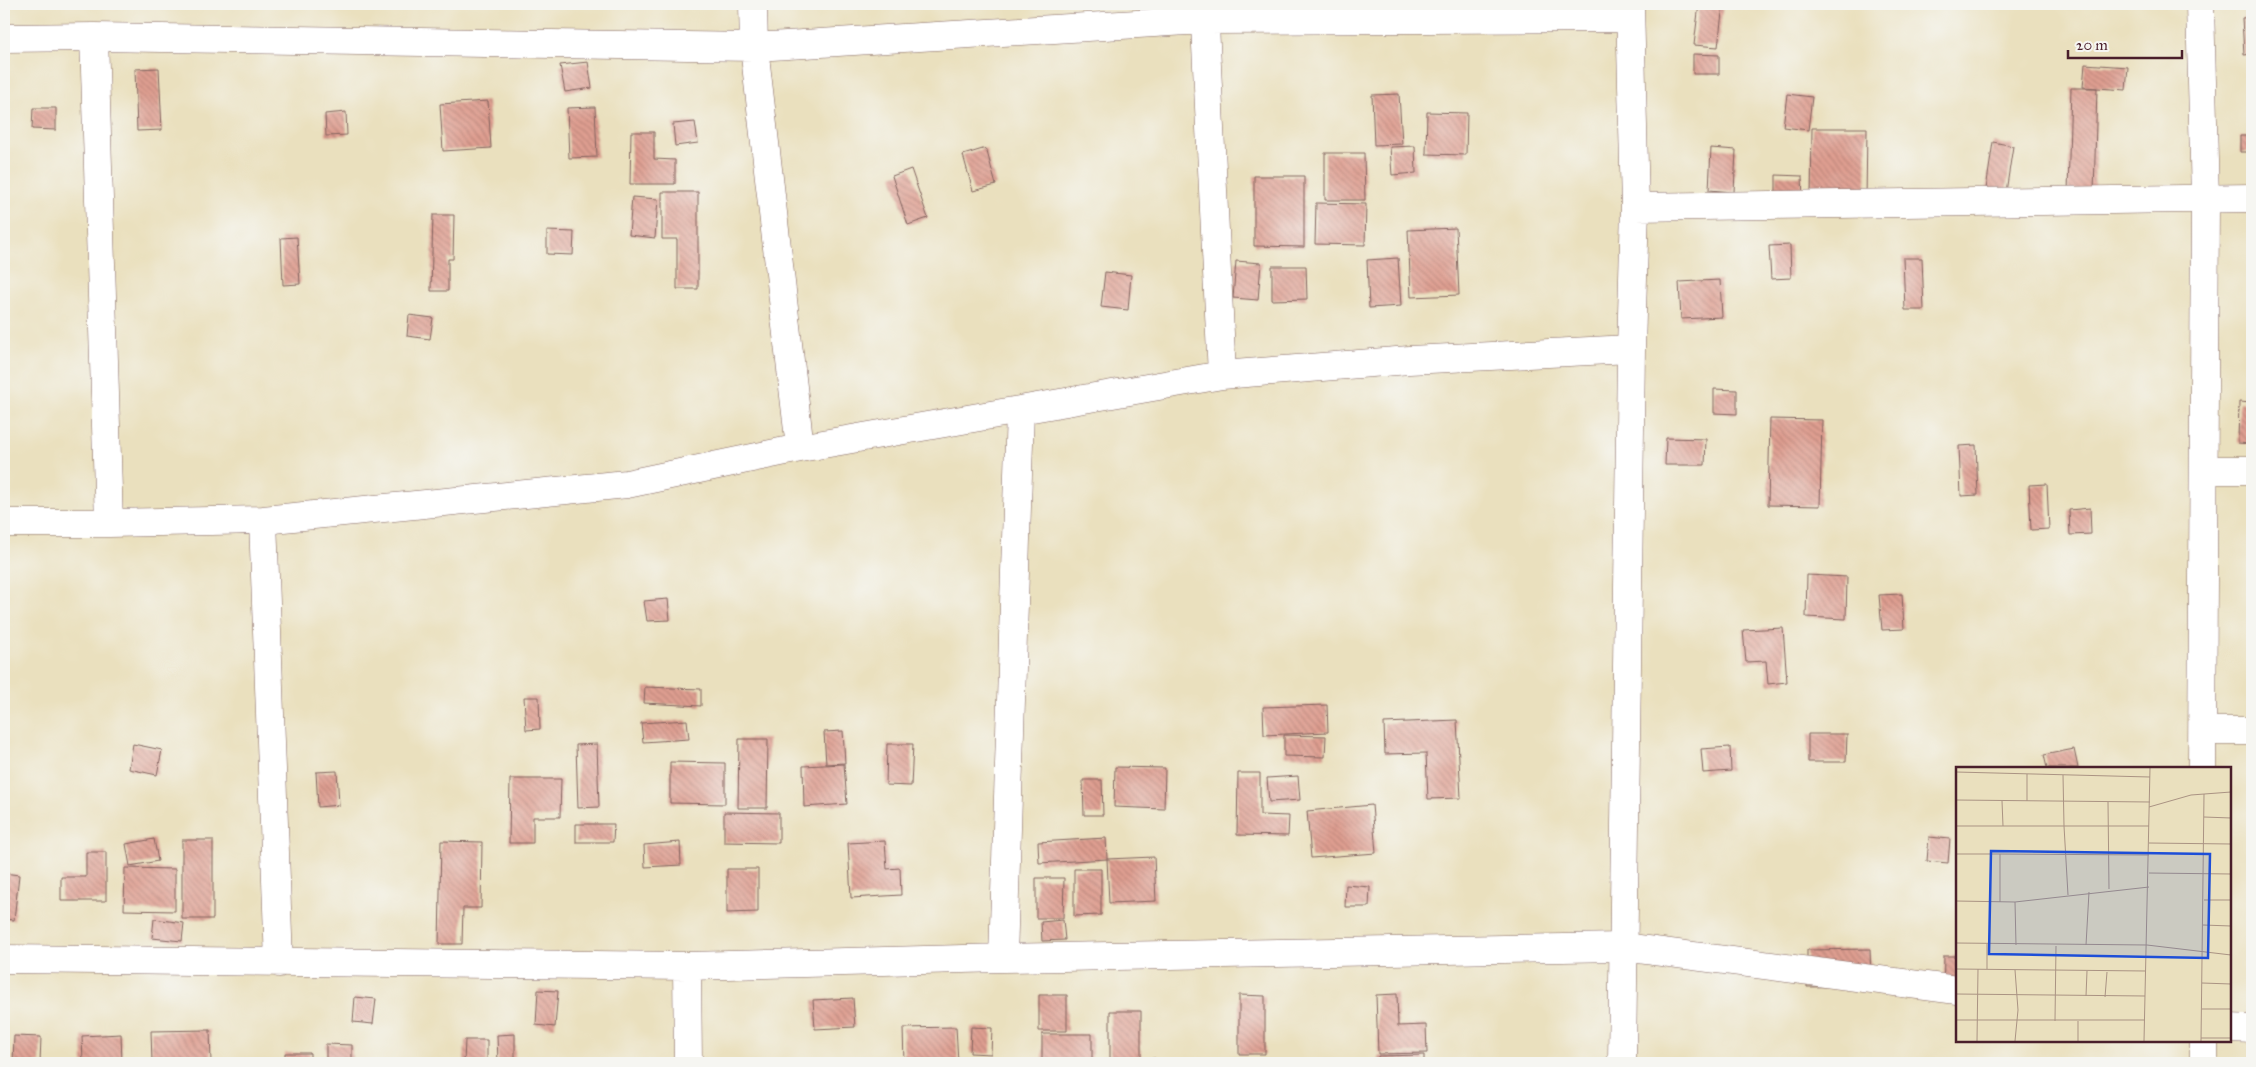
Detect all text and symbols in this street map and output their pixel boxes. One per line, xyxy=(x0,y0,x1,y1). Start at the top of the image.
scale bar xyxy=(2068,28,2182,60)
text: 20 m xyxy=(2076,36,2108,54)
inset map xyxy=(1956,767,2231,1042)

